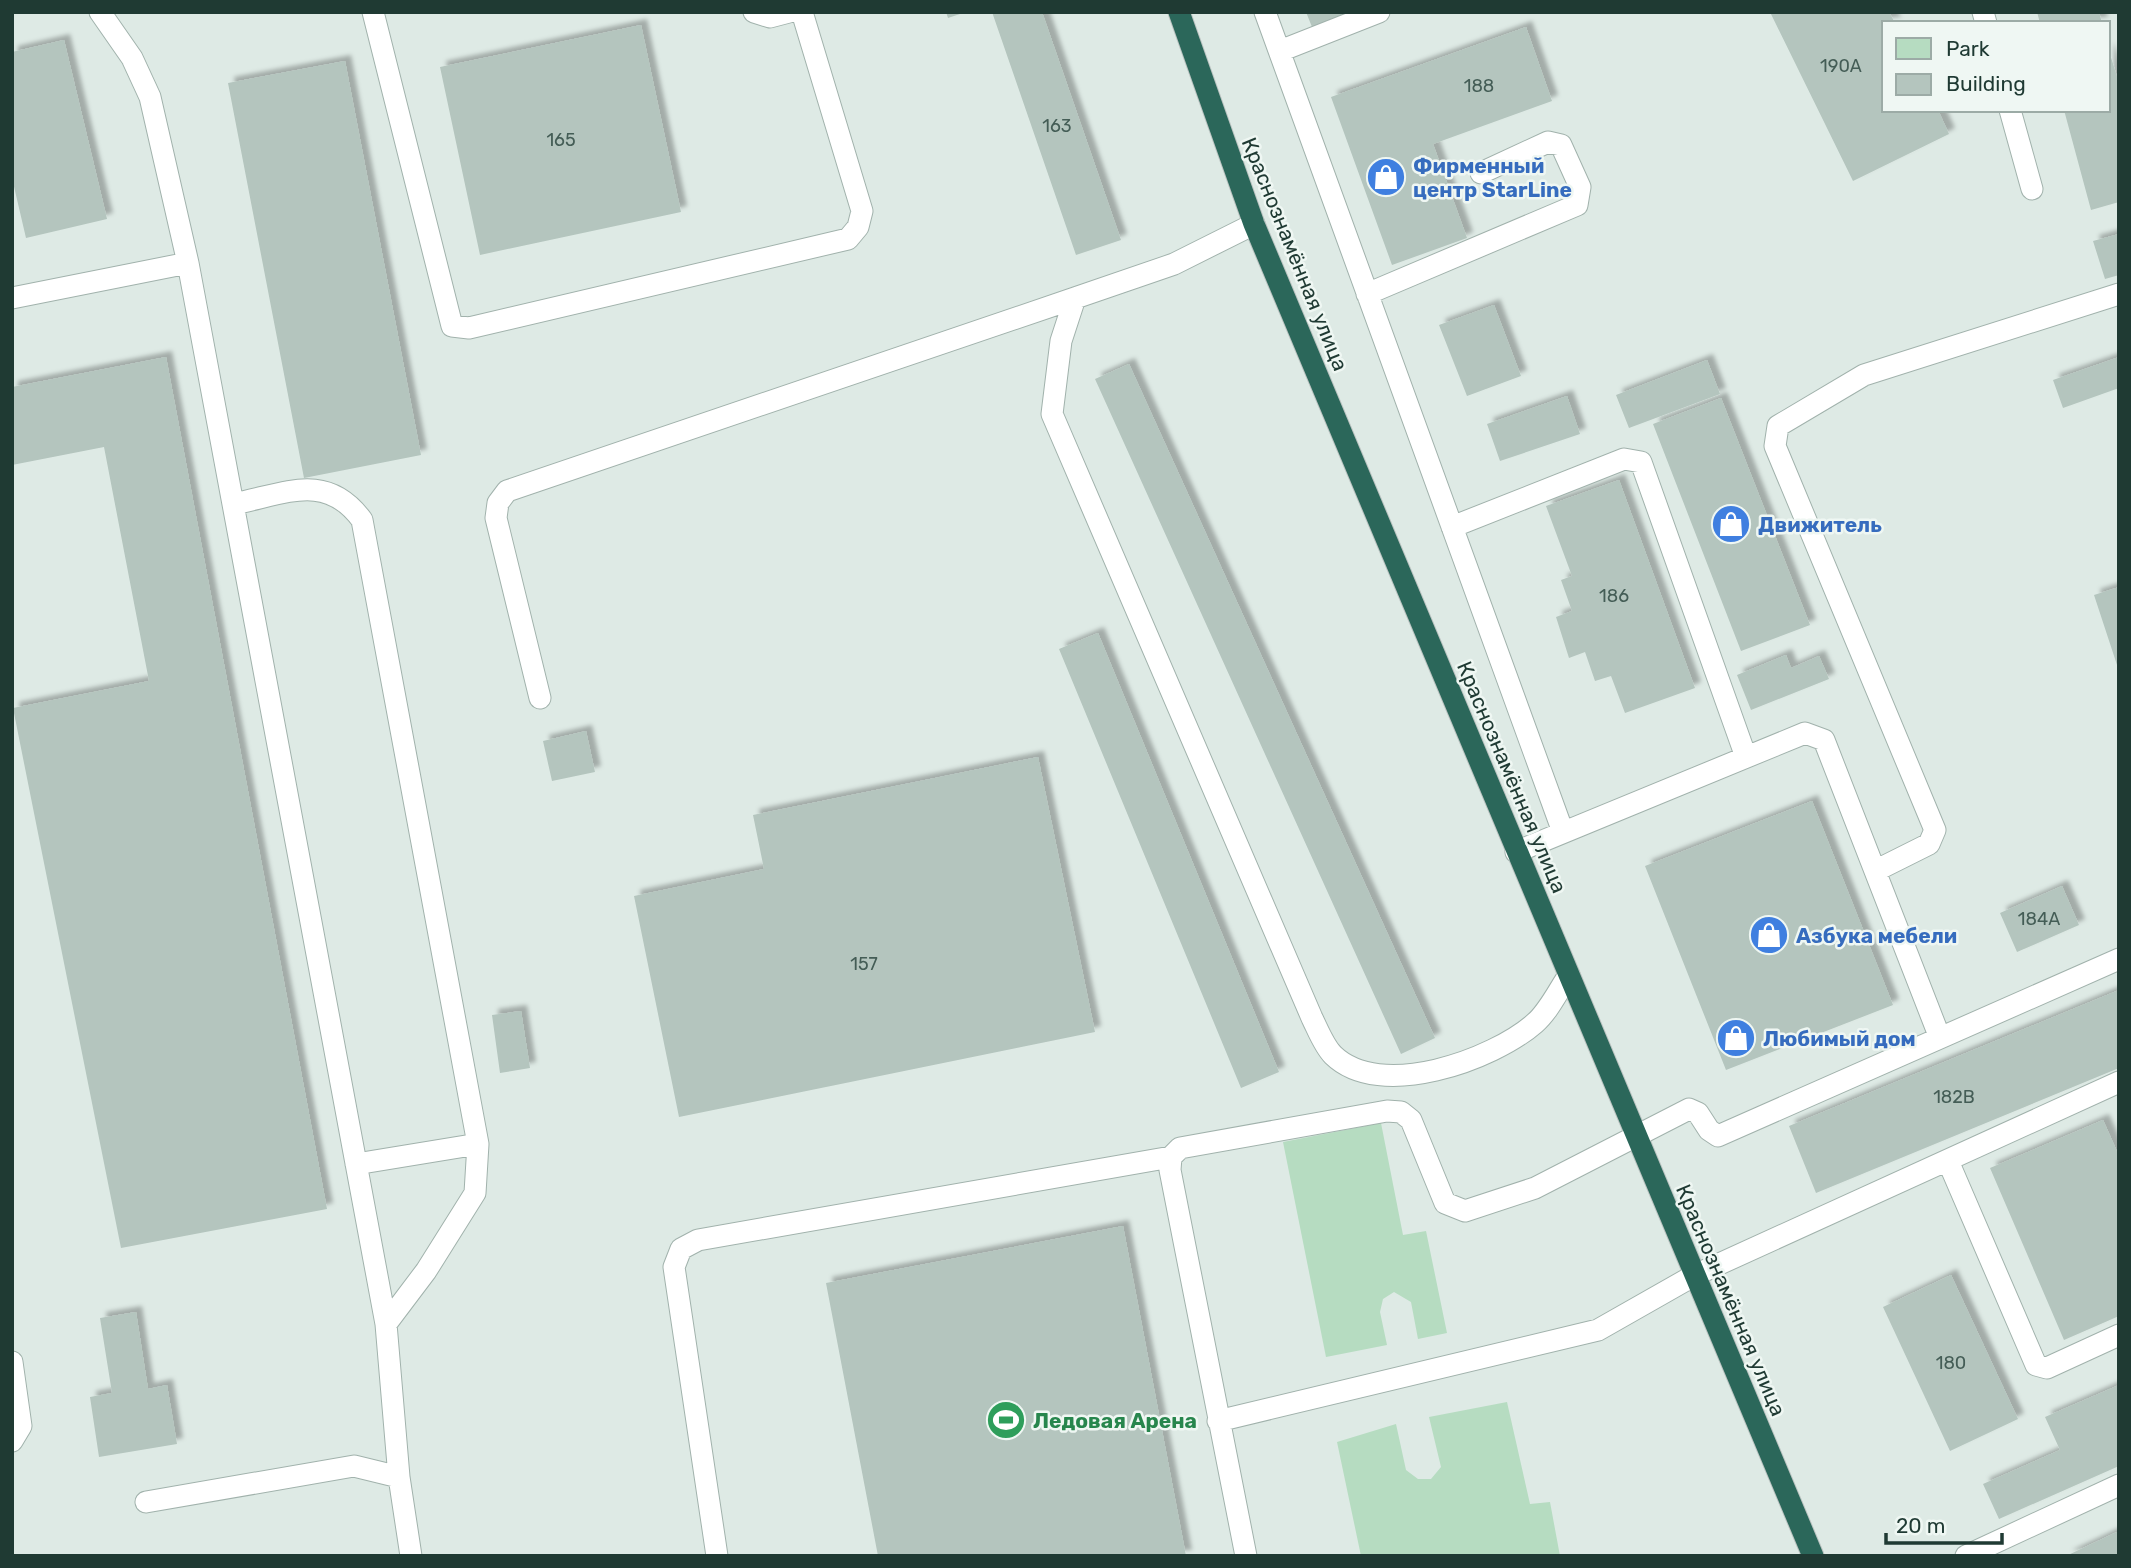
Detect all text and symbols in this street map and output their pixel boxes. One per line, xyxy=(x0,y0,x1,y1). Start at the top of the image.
legend xyxy=(1882,21,2110,112)
text: Park xyxy=(1946,36,1990,61)
house number: 190А xyxy=(1820,55,1862,77)
text: Building xyxy=(1946,71,2026,96)
house number: 188 xyxy=(1464,75,1494,97)
house number: 163 xyxy=(1042,115,1072,137)
house number: 165 xyxy=(546,129,576,151)
street label: Краснознамённая улица xyxy=(1237,134,1353,374)
place label: Фирменный центр StarLine xyxy=(1413,153,1572,202)
shop icon: Фирменный центр StarLine xyxy=(1365,156,1407,198)
shop icon: Движитель xyxy=(1710,503,1752,545)
place label: Движитель xyxy=(1758,512,1882,537)
house number: 186 xyxy=(1599,585,1629,607)
street label: Краснознамённая улица xyxy=(1452,657,1572,897)
house number: 184А xyxy=(2018,908,2060,930)
shop icon: Азбука мебели xyxy=(1748,914,1790,956)
place label: Азбука мебели xyxy=(1796,923,1957,948)
house number: 157 xyxy=(850,953,878,975)
shop icon: Любимый дом xyxy=(1715,1017,1757,1059)
place label: Любимый дом xyxy=(1763,1026,1916,1051)
house number: 182В xyxy=(1933,1086,1975,1108)
street label: Краснознамённая улица xyxy=(1671,1180,1791,1420)
house number: 180 xyxy=(1936,1352,1966,1374)
sports icon: Ледовая Арена xyxy=(985,1399,1027,1441)
place label: Ледовая Арена xyxy=(1033,1408,1197,1433)
scale bar xyxy=(1886,1502,2002,1546)
text: 20 m xyxy=(1896,1513,1945,1538)

